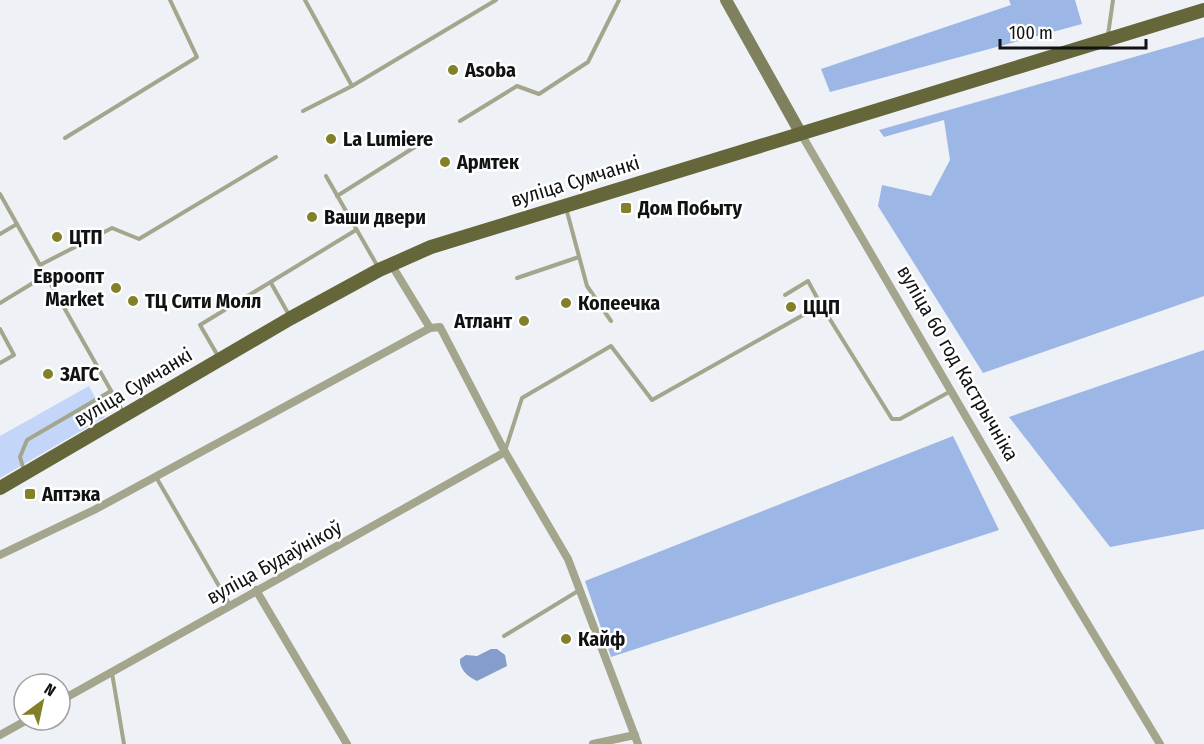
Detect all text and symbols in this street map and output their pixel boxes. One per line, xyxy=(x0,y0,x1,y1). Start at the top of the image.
scale bar xyxy=(1000,12,1146,50)
text: 100 m xyxy=(1009,22,1053,44)
place label: Asoba xyxy=(464,58,516,82)
marker: Asoba xyxy=(446,63,460,77)
place label: La Lumiere xyxy=(343,127,433,151)
marker: La Lumiere xyxy=(324,132,338,146)
place label: Армтек xyxy=(456,150,520,174)
street label: вуліца Сумчанкі xyxy=(508,150,642,212)
marker: Армтек xyxy=(438,155,452,169)
place label: Дом Побыту xyxy=(637,196,742,220)
marker: Дом Побыту xyxy=(619,201,633,215)
place label: Ваши двери xyxy=(324,205,426,229)
marker: Ваши двери xyxy=(305,210,319,224)
place label: ЦТП xyxy=(69,225,103,249)
marker: ЦТП xyxy=(50,230,64,244)
street label: вуліца 60 год Кастрычніка xyxy=(892,261,1024,465)
place label: Евроопт Market xyxy=(33,264,105,311)
marker: Евроопт Market xyxy=(109,281,123,295)
place label: ТЦ Сити Молл xyxy=(145,289,261,313)
place label: Копеечка xyxy=(578,291,660,315)
marker: ТЦ Сити Молл xyxy=(126,294,140,308)
place label: ЦЦП xyxy=(803,295,840,319)
marker: Копеечка xyxy=(559,296,573,310)
marker: ЦЦП xyxy=(784,300,798,314)
place label: Атлант xyxy=(453,309,512,333)
marker: Атлант xyxy=(517,314,531,328)
street label: вуліца Сумчанкі xyxy=(70,342,196,432)
place label: ЗАГС xyxy=(59,362,100,386)
marker: ЗАГС xyxy=(41,367,55,381)
place label: Аптэка xyxy=(41,482,101,506)
marker: Аптэка xyxy=(23,487,37,501)
street label: вуліца Будаўнікоў xyxy=(202,515,346,609)
place label: Кайф xyxy=(578,627,625,651)
marker: Кайф xyxy=(559,632,573,646)
north arrow xyxy=(12,672,72,732)
text: N xyxy=(41,679,59,700)

